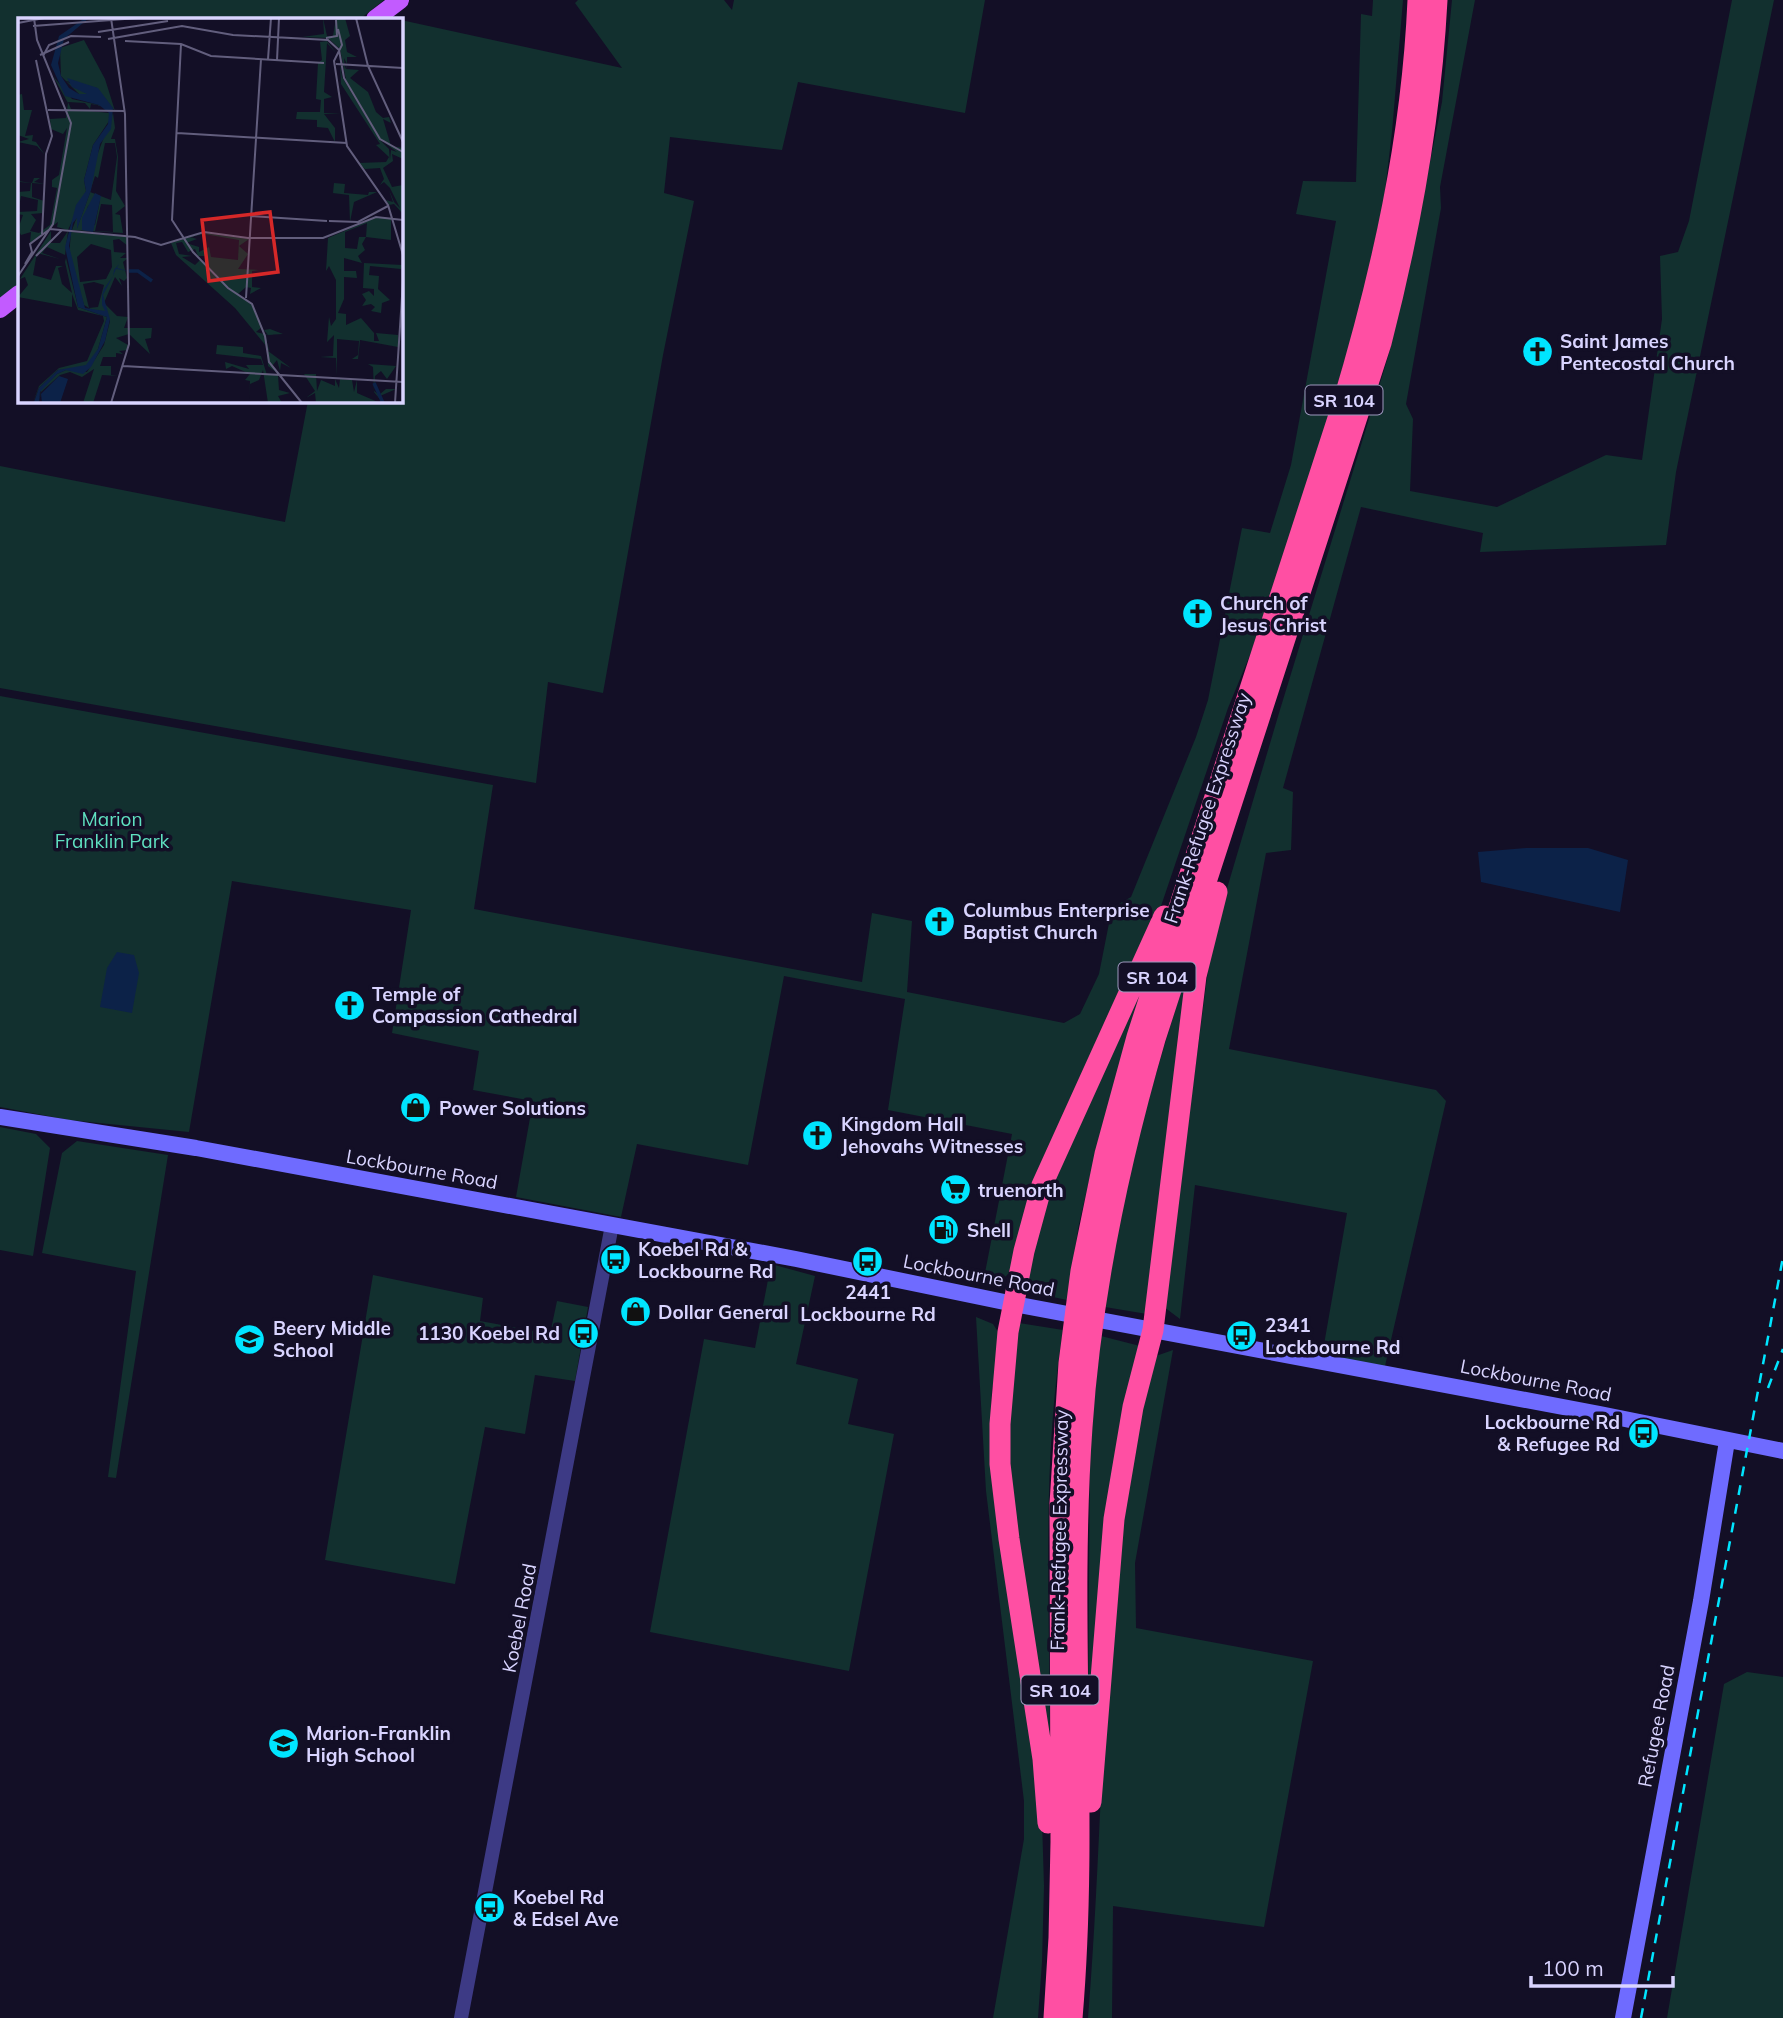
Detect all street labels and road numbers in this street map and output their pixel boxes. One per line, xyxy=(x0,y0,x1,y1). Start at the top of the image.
road number: SR 104 xyxy=(1306,386,1382,414)
street label: Frank-Refugee Expressway xyxy=(1158,690,1256,926)
road number: SR 104 xyxy=(1118,962,1196,992)
street label: Lockbourne Road xyxy=(344,1144,500,1194)
street label: Lockbourne Road xyxy=(901,1249,1057,1301)
street label: Lockbourne Road xyxy=(1458,1354,1614,1406)
street label: Frank-Refugee Expressway xyxy=(1045,1409,1073,1651)
street label: Koebel Road xyxy=(497,1561,541,1675)
street label: Refugee Road xyxy=(1632,1663,1680,1789)
road number: SR 104 xyxy=(1021,1675,1098,1704)

